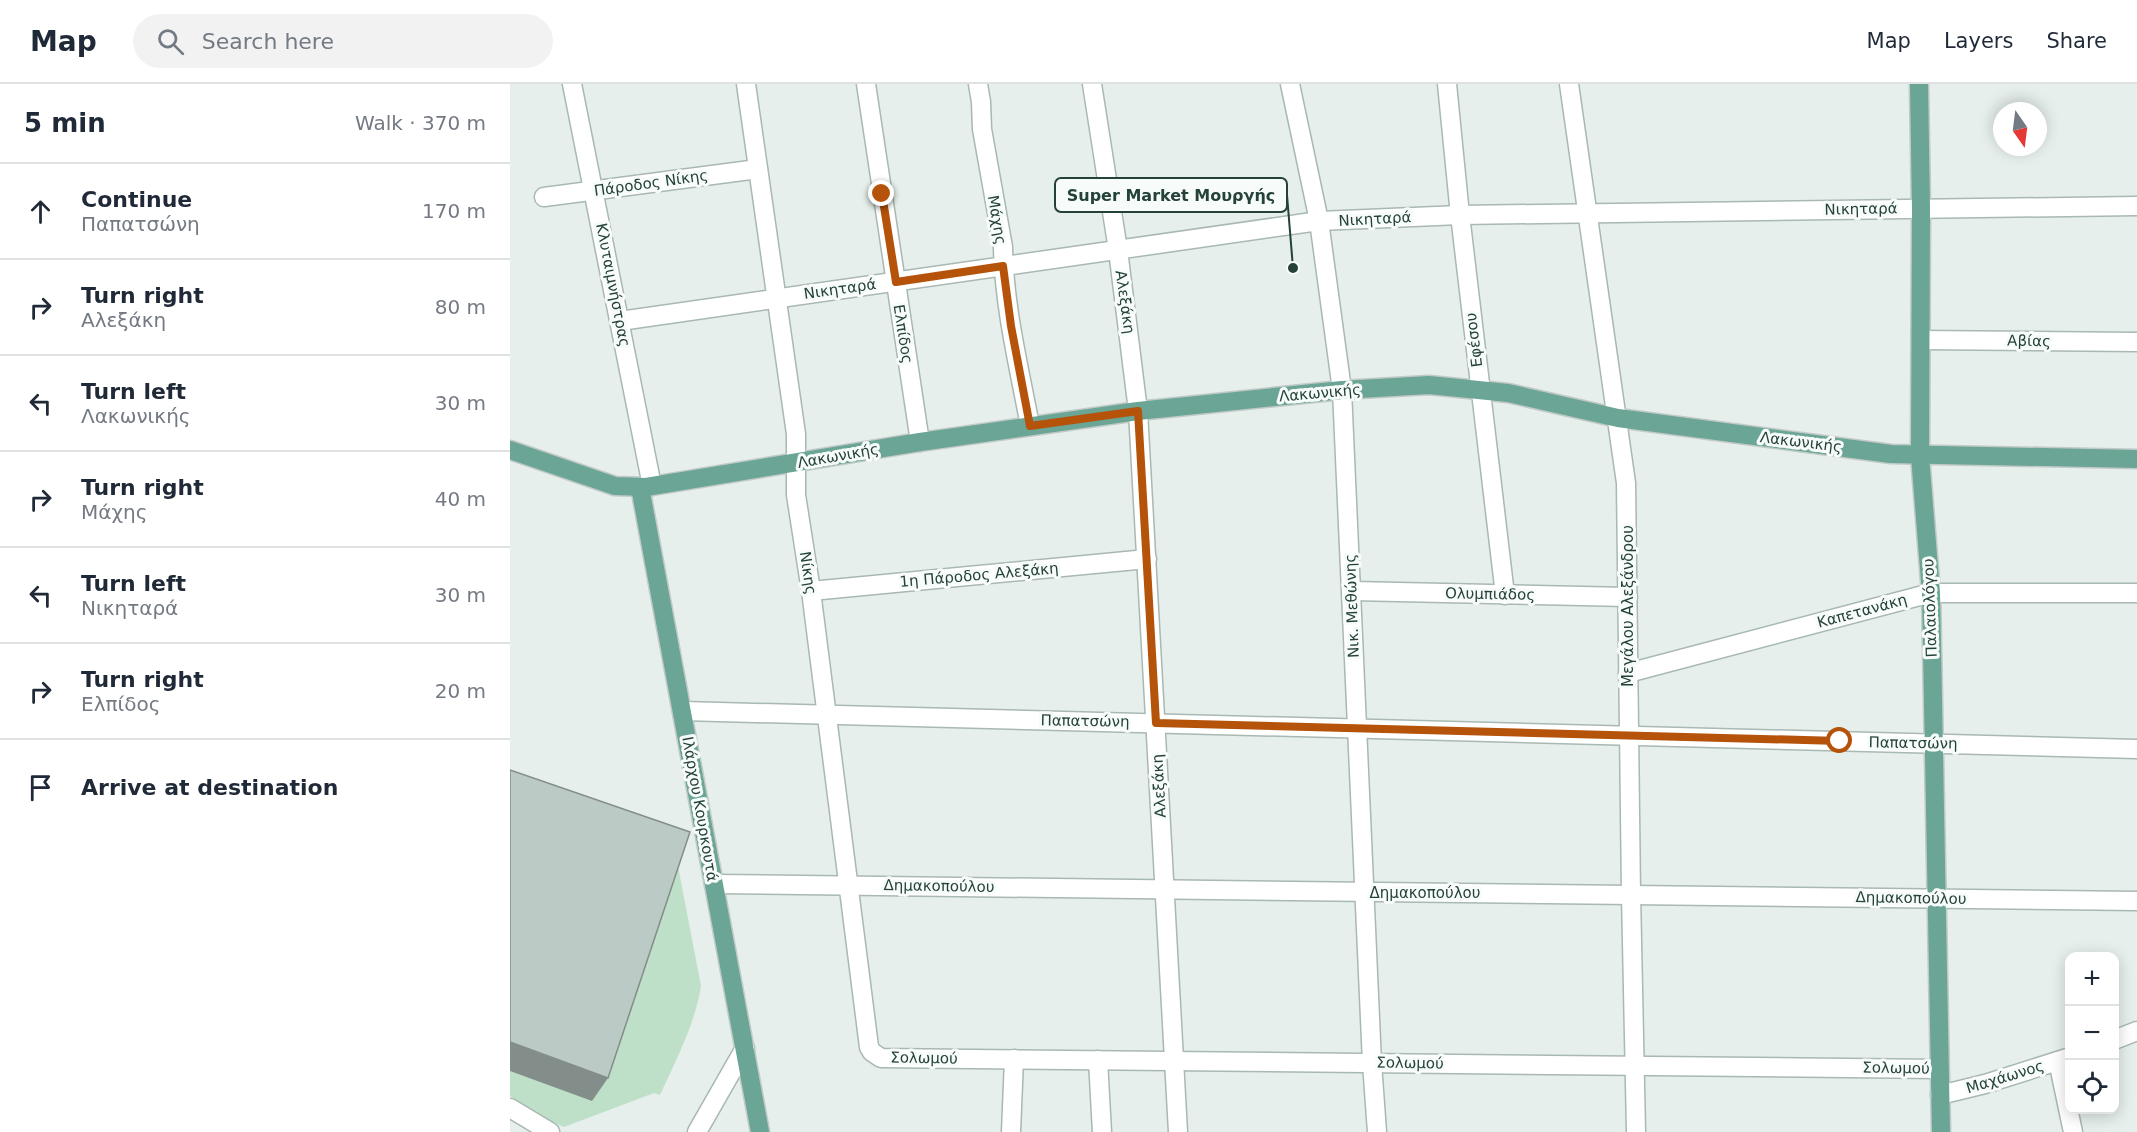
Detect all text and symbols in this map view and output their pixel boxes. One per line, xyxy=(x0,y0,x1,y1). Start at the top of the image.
search box xyxy=(133,14,553,68)
text: Map xyxy=(30,25,97,58)
icon: search xyxy=(154,25,187,58)
text: Search here xyxy=(202,29,334,54)
text: Map xyxy=(1867,29,1911,53)
text: Layers xyxy=(1944,29,2013,53)
text: Share xyxy=(2046,29,2107,53)
north arrow xyxy=(1993,102,2047,156)
text: 5 min xyxy=(24,108,106,138)
text: Walk · 370 m xyxy=(355,111,486,135)
street label: Πάροδος Νίκης xyxy=(593,166,709,200)
callout: Super Market Μουργής xyxy=(1055,178,1287,212)
route end xyxy=(868,180,894,206)
text: Super Market Μουργής xyxy=(1067,186,1275,205)
text: Continue xyxy=(81,187,192,212)
street label: Μάχης xyxy=(984,194,1010,246)
icon: ahead xyxy=(24,195,57,228)
text: 170 m xyxy=(422,199,486,223)
street label: Νικηταρά xyxy=(1824,199,1898,219)
street label: Νικηταρά xyxy=(1338,208,1412,230)
text: Παπατσώνη xyxy=(81,212,200,236)
street label: Κλυταιμνήστρας xyxy=(592,222,634,348)
street label: Αλεξάκη xyxy=(1112,269,1138,335)
street label: Νικηταρά xyxy=(803,275,877,303)
text: Turn right xyxy=(81,283,204,308)
icon: right xyxy=(24,291,57,324)
text: 80 m xyxy=(435,295,486,319)
street label: Ελπίδος xyxy=(889,303,917,365)
text: Αλεξάκη xyxy=(81,308,166,332)
street label: Εφέσου xyxy=(1462,312,1486,368)
street label: Αβίας xyxy=(2007,332,2051,350)
text: Turn left xyxy=(81,379,186,404)
street label: Λακωνικής xyxy=(1278,380,1362,406)
icon: left xyxy=(24,387,57,420)
text: 30 m xyxy=(435,391,486,415)
text: Λακωνικής xyxy=(81,404,191,428)
street label: Λακωνικής xyxy=(1759,428,1843,456)
street label: Λακωνικής xyxy=(796,440,880,472)
text: Turn right xyxy=(81,475,204,500)
icon: right xyxy=(24,483,57,516)
text: 40 m xyxy=(435,487,486,511)
text: Μάχης xyxy=(81,500,147,524)
street label: Μεγάλου Αλεξάνδρου xyxy=(1619,525,1637,687)
street label: Νίκης xyxy=(796,550,820,596)
street label: Νικ. Μεθώνης xyxy=(1341,554,1363,658)
street label: Παλαιολόγου xyxy=(1919,558,1941,658)
street label: 1η Πάροδος Αλεξάκη xyxy=(899,559,1059,591)
text: Turn left xyxy=(81,571,186,596)
icon: left xyxy=(24,579,57,612)
text: 30 m xyxy=(435,583,486,607)
street label: Ολυμπιάδος xyxy=(1445,584,1535,604)
street label: Καπετανάκη xyxy=(1815,590,1909,632)
text: Νικηταρά xyxy=(81,596,178,620)
text: Turn right xyxy=(81,667,204,692)
icon: right xyxy=(24,675,57,708)
text: 20 m xyxy=(435,679,486,703)
text: Ελπίδος xyxy=(81,692,161,716)
street label: Παπατσώνη xyxy=(1040,711,1130,731)
route start xyxy=(1826,727,1852,753)
street label: Παπατσώνη xyxy=(1868,733,1958,753)
street label: Ιλάρχου Κουρκουτά xyxy=(678,735,722,883)
street label: Αλεξάκη xyxy=(1148,754,1170,818)
icon: arrive xyxy=(24,771,57,804)
text: Arrive at destination xyxy=(81,775,338,800)
street label: Δημακοπούλου xyxy=(883,876,995,896)
street label: Δημακοπούλου xyxy=(1370,884,1480,902)
street label: Δημακοπούλου xyxy=(1855,888,1967,908)
map controls xyxy=(2065,952,2119,1114)
button: + xyxy=(2065,952,2119,1006)
button: − xyxy=(2065,1006,2119,1060)
street label: Σολωμού xyxy=(890,1048,958,1068)
street label: Σολωμού xyxy=(1376,1053,1444,1073)
street label: Μαχάωνος xyxy=(1964,1057,2046,1097)
street label: Σολωμού xyxy=(1862,1058,1930,1078)
button: locate xyxy=(2065,1060,2119,1114)

